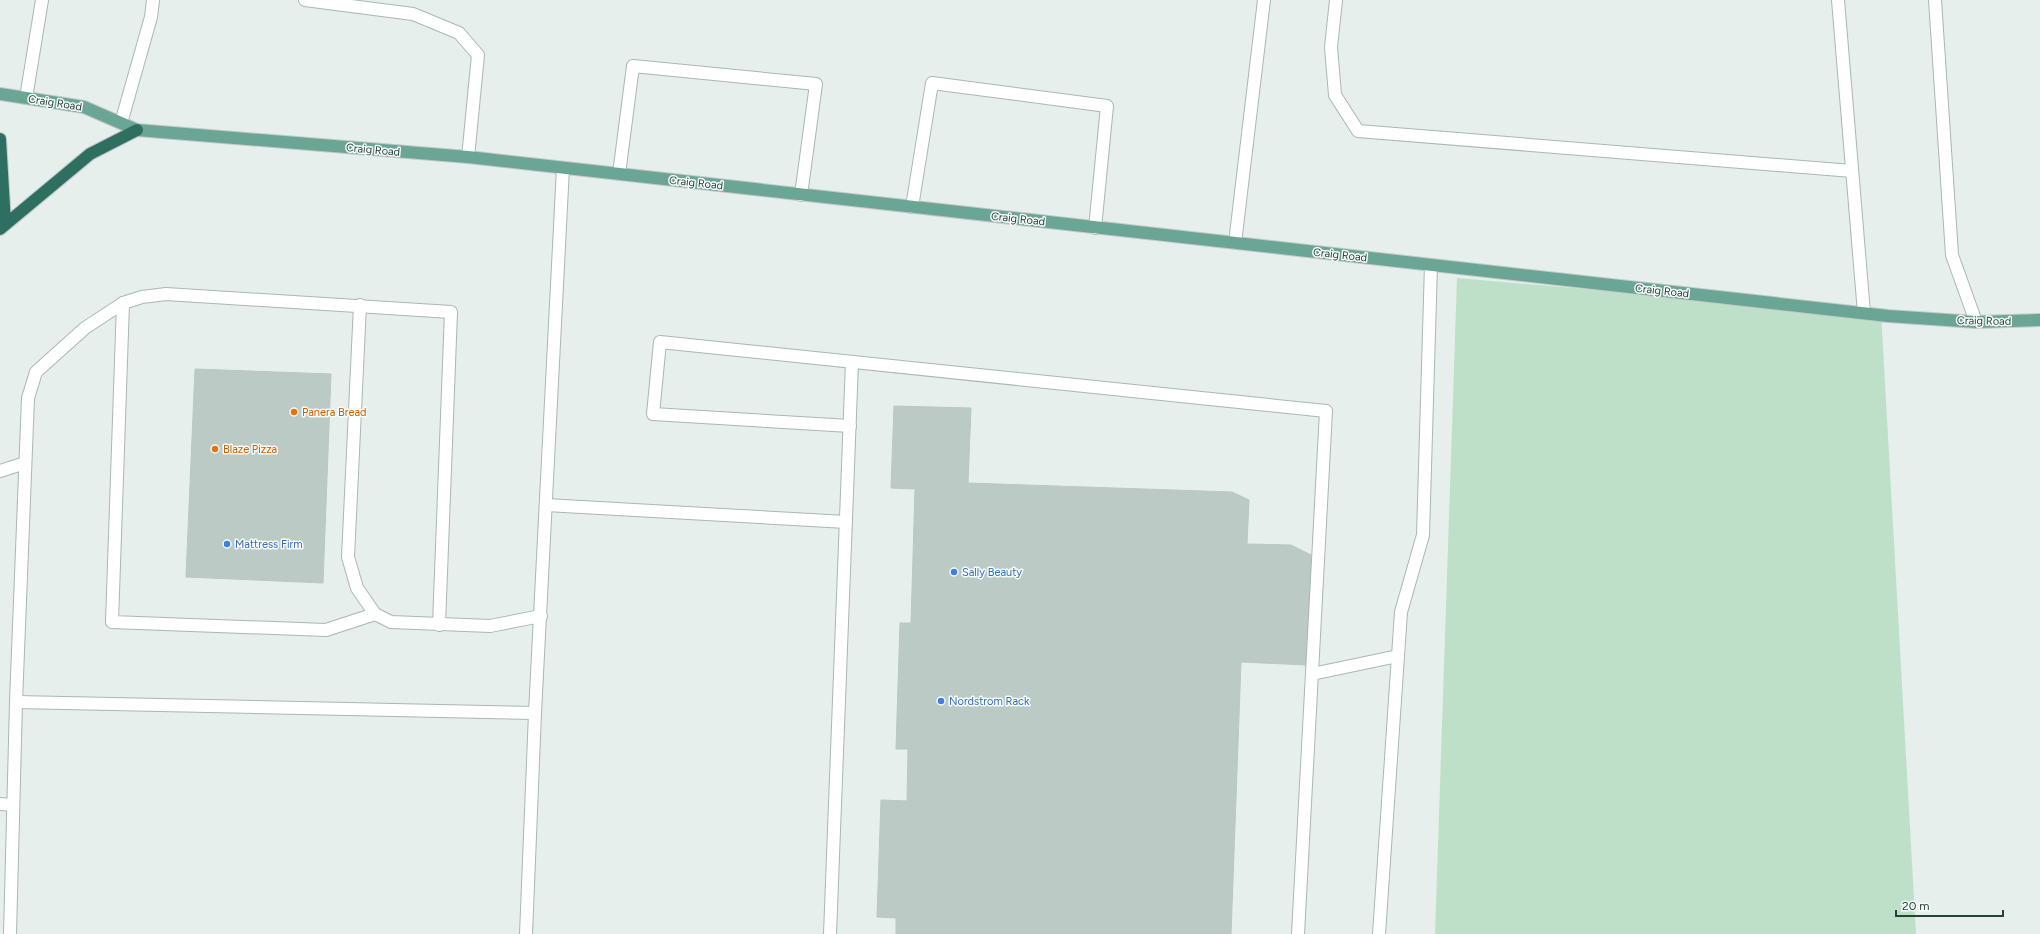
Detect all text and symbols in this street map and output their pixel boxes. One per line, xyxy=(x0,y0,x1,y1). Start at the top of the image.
street label: Craig Road xyxy=(27,92,83,114)
street label: Craig Road xyxy=(345,141,401,159)
street label: Craig Road xyxy=(668,174,724,192)
street label: Craig Road xyxy=(990,210,1046,228)
street label: Craig Road xyxy=(1312,246,1368,264)
street label: Craig Road xyxy=(1634,282,1690,300)
street label: Craig Road xyxy=(1957,314,2011,328)
place label: Panera Bread xyxy=(302,406,367,419)
marker: Panera Bread xyxy=(289,407,299,417)
place label: Blaze Pizza xyxy=(223,443,277,456)
marker: Blaze Pizza xyxy=(210,444,220,454)
place label: Mattress Firm xyxy=(235,538,303,551)
marker: Mattress Firm xyxy=(222,539,232,549)
place label: Sally Beauty xyxy=(962,566,1022,579)
marker: Sally Beauty xyxy=(949,567,959,577)
place label: Nordstrom Rack xyxy=(949,695,1030,708)
marker: Nordstrom Rack xyxy=(936,696,946,706)
scale bar xyxy=(1896,892,2003,918)
text: 20 m xyxy=(1902,899,1930,913)

